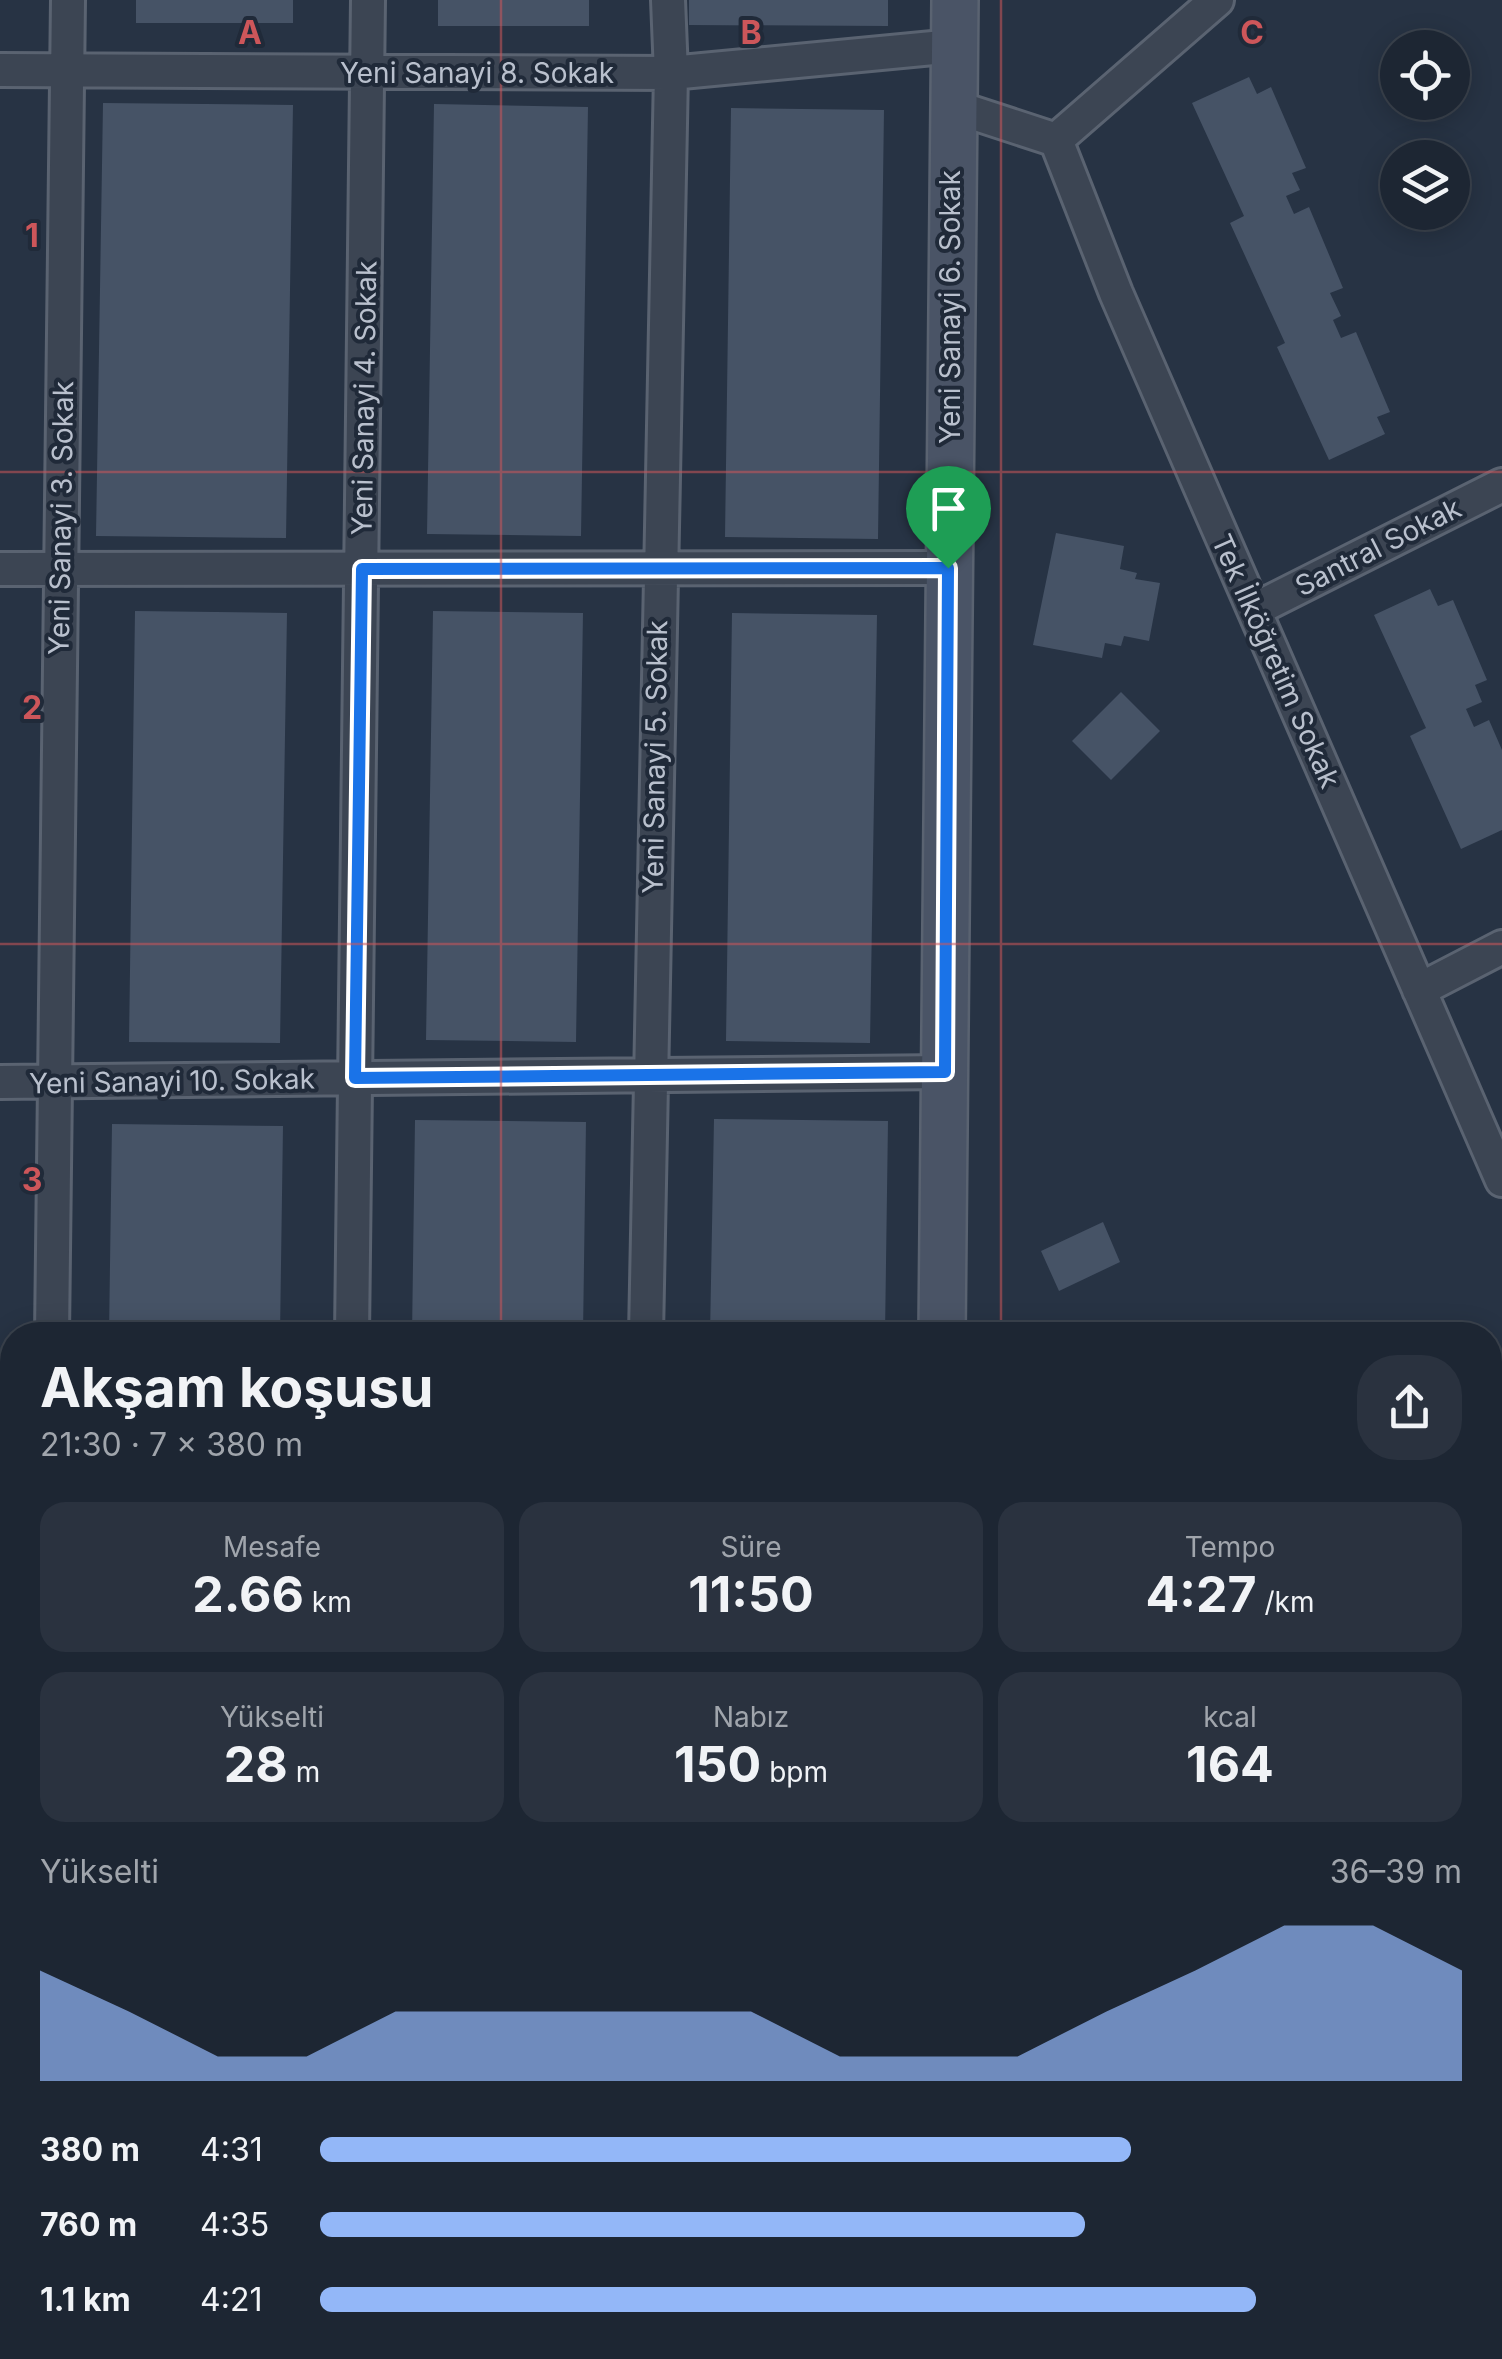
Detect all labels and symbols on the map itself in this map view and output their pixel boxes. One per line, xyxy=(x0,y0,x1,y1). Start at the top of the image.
text: A xyxy=(238,13,262,52)
text: B xyxy=(740,13,762,52)
text: C xyxy=(1240,13,1264,52)
street label: Yeni Sanayi 8. Sokak xyxy=(340,56,614,90)
street label: Yeni Sanayi 6. Sokak xyxy=(933,170,967,444)
text: 1 xyxy=(25,216,39,255)
street label: Yeni Sanayi 4. Sokak xyxy=(345,260,383,536)
street label: Yeni Sanayi 3. Sokak xyxy=(42,381,80,655)
pin xyxy=(906,466,991,569)
street label: Santral Sokak xyxy=(1289,491,1467,603)
street label: Tek İlköğretim Sokak xyxy=(1205,529,1347,793)
street label: Yeni Sanayi 5. Sokak xyxy=(636,620,674,894)
text: 2 xyxy=(22,688,42,727)
street label: Yeni Sanayi 10. Sokak xyxy=(29,1062,315,1100)
text: 3 xyxy=(22,1160,42,1199)

